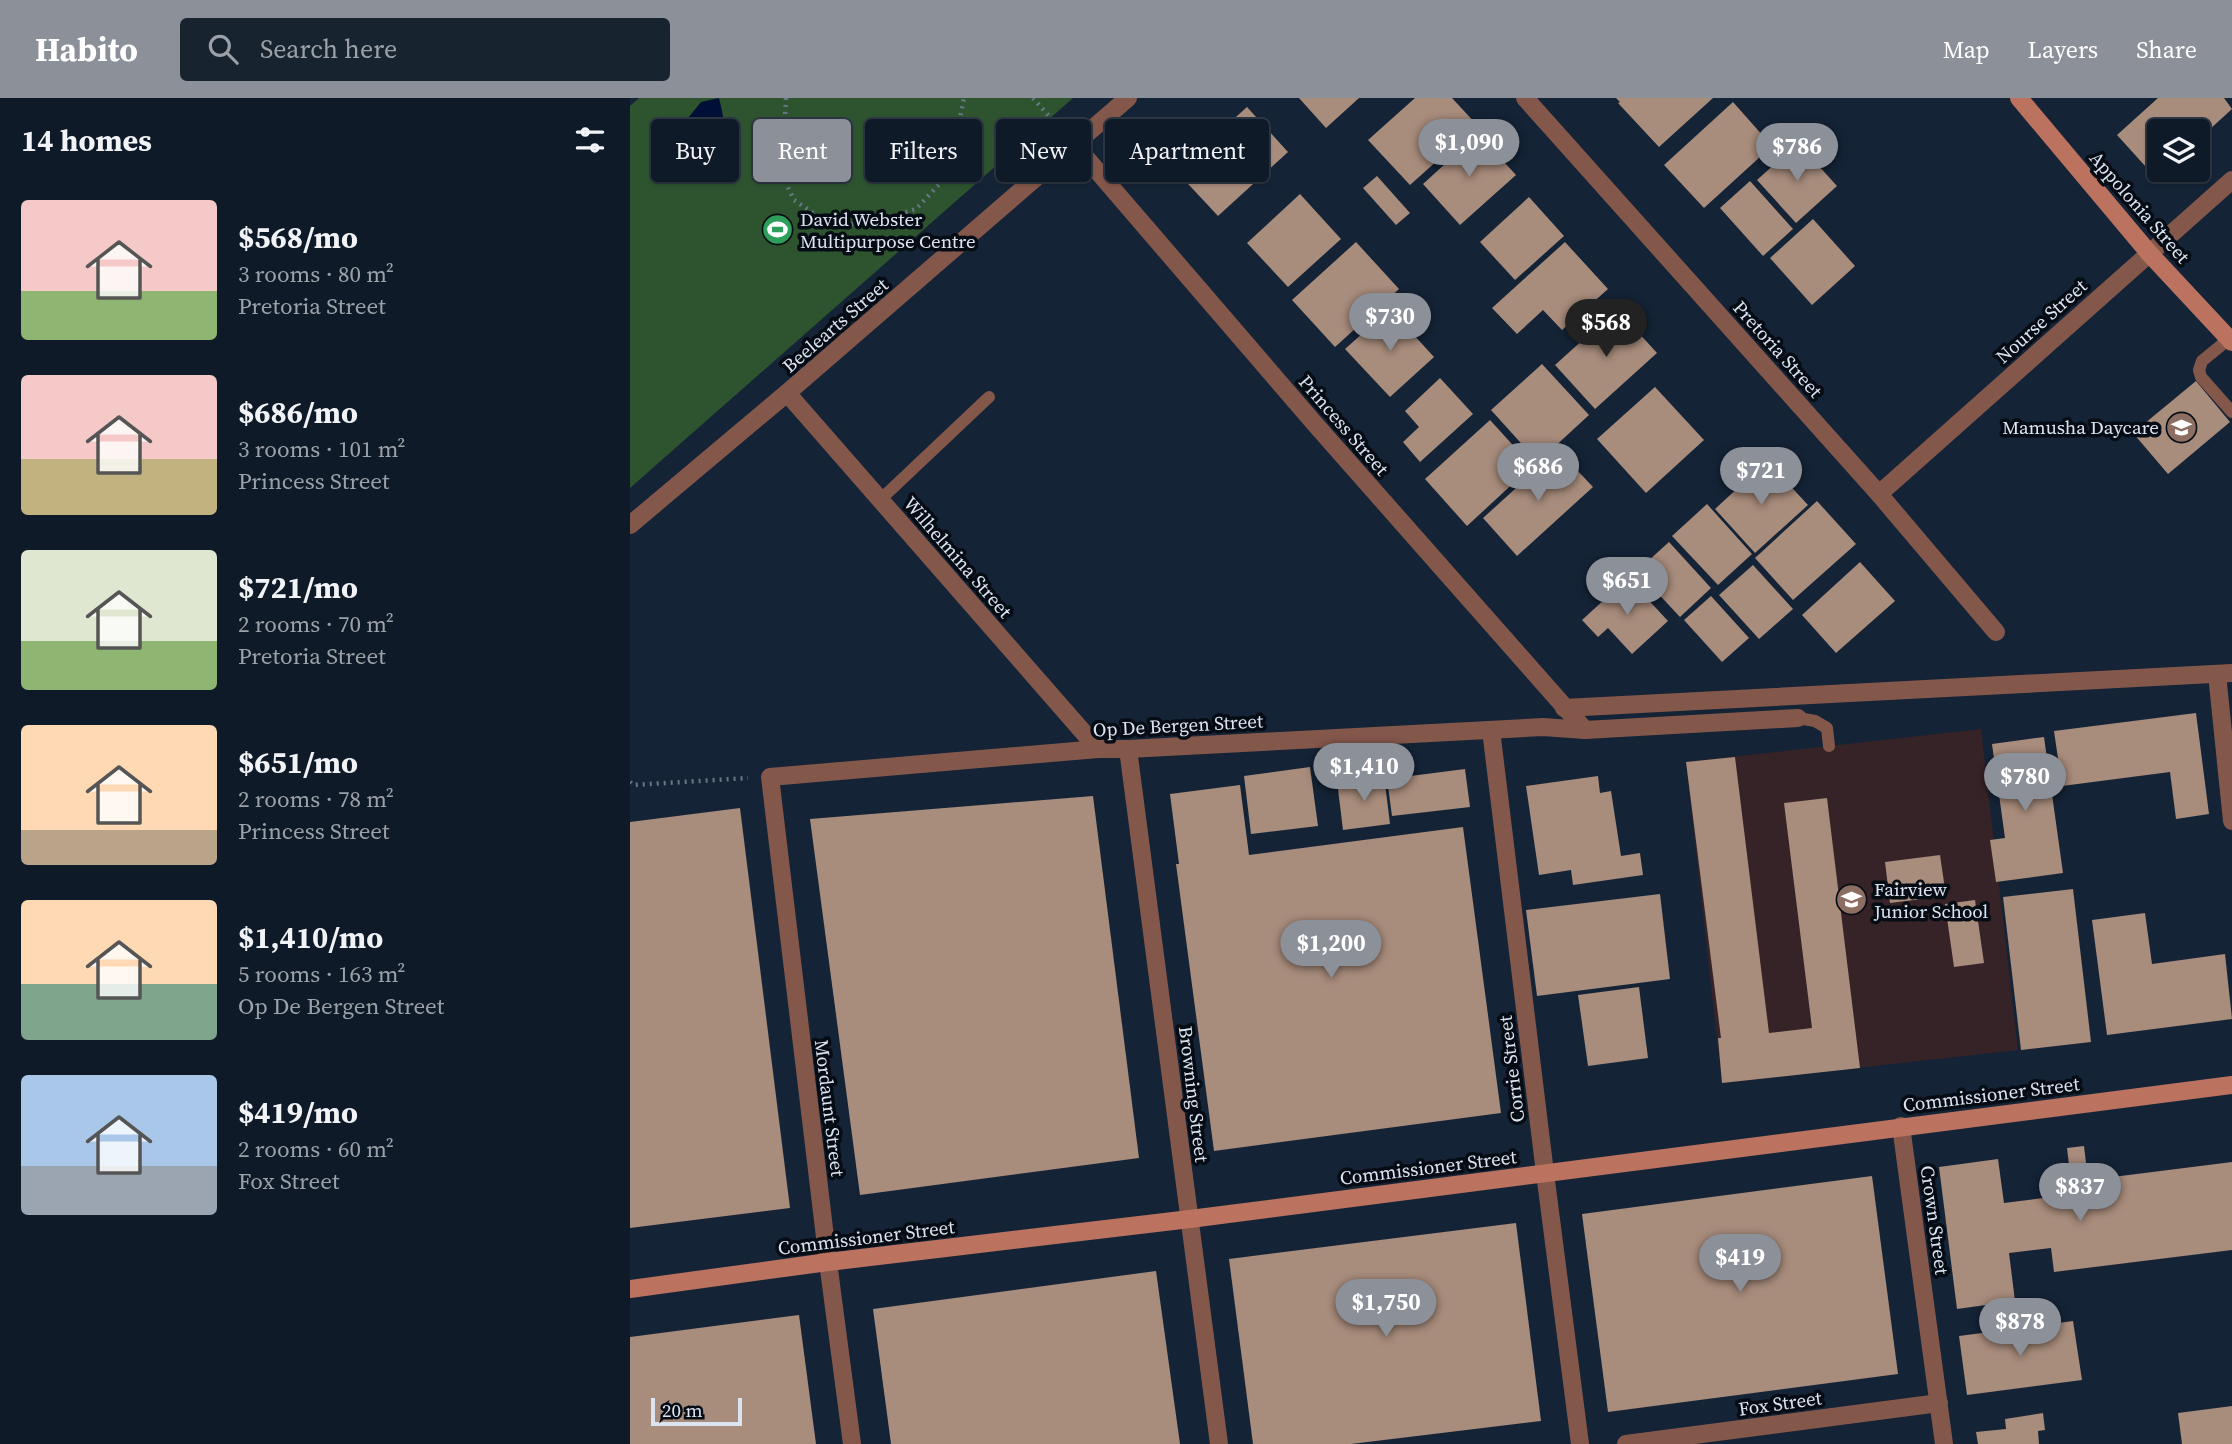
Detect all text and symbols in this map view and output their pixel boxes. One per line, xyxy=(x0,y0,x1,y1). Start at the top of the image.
search box xyxy=(180,18,670,81)
text: Habito xyxy=(35,27,138,72)
icon: search xyxy=(204,30,242,68)
text: Search here xyxy=(260,31,397,67)
text: Map xyxy=(1943,33,1990,66)
text: Layers xyxy=(2028,33,2098,66)
text: Share xyxy=(2136,33,2197,66)
chip: Buy xyxy=(651,119,739,182)
chip: Rent xyxy=(753,119,851,182)
chip: Filters xyxy=(865,119,982,182)
chip: New xyxy=(996,119,1091,182)
chip: Apartment xyxy=(1105,119,1269,182)
map controls xyxy=(2147,119,2210,182)
button: layers xyxy=(2147,119,2210,182)
text: 14 homes xyxy=(21,120,152,161)
pin: $1,090 xyxy=(1412,120,1526,179)
icon: filters xyxy=(571,121,609,159)
pin: $786 xyxy=(1756,123,1838,183)
text: $1,090 xyxy=(1434,126,1504,158)
text: $786 xyxy=(1772,130,1822,162)
street label: Appolonia Street xyxy=(2084,145,2197,269)
place label: David Webster Multipurpose Centre xyxy=(800,206,976,254)
sports icon: David Webster Multipurpose Centre xyxy=(760,213,794,247)
text: $568/mo xyxy=(238,217,358,258)
icon: home xyxy=(77,228,161,312)
text: 3 rooms · 80 m² xyxy=(238,258,394,290)
street label: Beelearts Street xyxy=(777,271,894,378)
street label: Nourse Street xyxy=(1990,273,2093,369)
text: Pretoria Street xyxy=(238,290,386,322)
pin: $730 xyxy=(1349,294,1431,353)
street label: Pretoria Street xyxy=(1728,295,1829,404)
text: $730 xyxy=(1365,300,1415,332)
pin: $568 xyxy=(1565,300,1647,359)
text: $568 xyxy=(1581,306,1631,338)
street label: Princess Street xyxy=(1293,369,1395,481)
text: $686/mo xyxy=(238,392,358,433)
icon: home xyxy=(77,403,161,487)
school or university icon: Mamusha Daycare xyxy=(2165,410,2199,444)
place label: Mamusha Daycare xyxy=(2002,414,2159,440)
text: 3 rooms · 101 m² xyxy=(238,433,405,465)
pin: $686 xyxy=(1497,444,1579,503)
pin: $721 xyxy=(1720,448,1802,507)
text: $686 xyxy=(1513,450,1563,482)
text: $721 xyxy=(1736,454,1786,486)
text: Princess Street xyxy=(238,465,390,497)
street label: Wilhelmina Street xyxy=(898,491,1019,624)
pin: $651 xyxy=(1586,558,1668,617)
text: $651 xyxy=(1602,564,1652,596)
text: $721/mo xyxy=(238,567,358,608)
icon: home xyxy=(77,578,161,662)
text: 2 rooms · 70 m² xyxy=(238,608,394,640)
text: Pretoria Street xyxy=(238,640,386,672)
street label: Op De Bergen Street xyxy=(1092,708,1265,742)
text: $651/mo xyxy=(238,742,358,783)
pin: $1,410 xyxy=(1307,744,1421,803)
text: $1,410 xyxy=(1329,750,1399,782)
icon: home xyxy=(77,753,161,837)
pin: $780 xyxy=(1984,754,2066,813)
text: $780 xyxy=(2000,760,2050,792)
text: 2 rooms · 78 m² xyxy=(238,783,394,815)
text: Princess Street xyxy=(238,815,390,847)
place label: Fairview Junior School xyxy=(1873,876,1989,924)
school or university icon: Fairview Junior School xyxy=(1834,883,1868,917)
text: $1,410/mo xyxy=(238,917,383,958)
pin: $1,200 xyxy=(1274,920,1388,980)
text: $1,200 xyxy=(1296,927,1366,959)
icon: home xyxy=(77,928,161,1012)
text: 5 rooms · 163 m² xyxy=(238,958,405,990)
text: Op De Bergen Street xyxy=(238,990,444,1022)
street label: Corrie Street xyxy=(1491,1013,1530,1124)
street label: Browning Street xyxy=(1173,1025,1215,1164)
street label: Mordaunt Street xyxy=(809,1038,851,1179)
street label: Commissioner Street xyxy=(1901,1070,2082,1118)
text: $419/mo xyxy=(238,1092,358,1133)
icon: home xyxy=(77,1103,161,1187)
text: 2 rooms · 60 m² xyxy=(238,1133,394,1165)
street label: Commissioner Street xyxy=(1338,1143,1519,1191)
street label: Crown Street xyxy=(1914,1164,1956,1277)
pin: $837 xyxy=(2039,1164,2121,1223)
text: Fox Street xyxy=(238,1165,339,1197)
text: $837 xyxy=(2055,1170,2105,1202)
street label: Commissioner Street xyxy=(776,1213,957,1261)
pin: $419 xyxy=(1699,1234,1781,1294)
text: $419 xyxy=(1715,1241,1765,1273)
pin: $1,750 xyxy=(1329,1280,1443,1339)
text: $1,750 xyxy=(1351,1286,1421,1318)
pin: $878 xyxy=(1979,1298,2061,1358)
text: $878 xyxy=(1995,1305,2045,1337)
street label: Fox Street xyxy=(1737,1384,1824,1422)
scale bar xyxy=(651,1395,742,1427)
text: 20 m xyxy=(662,1397,703,1423)

